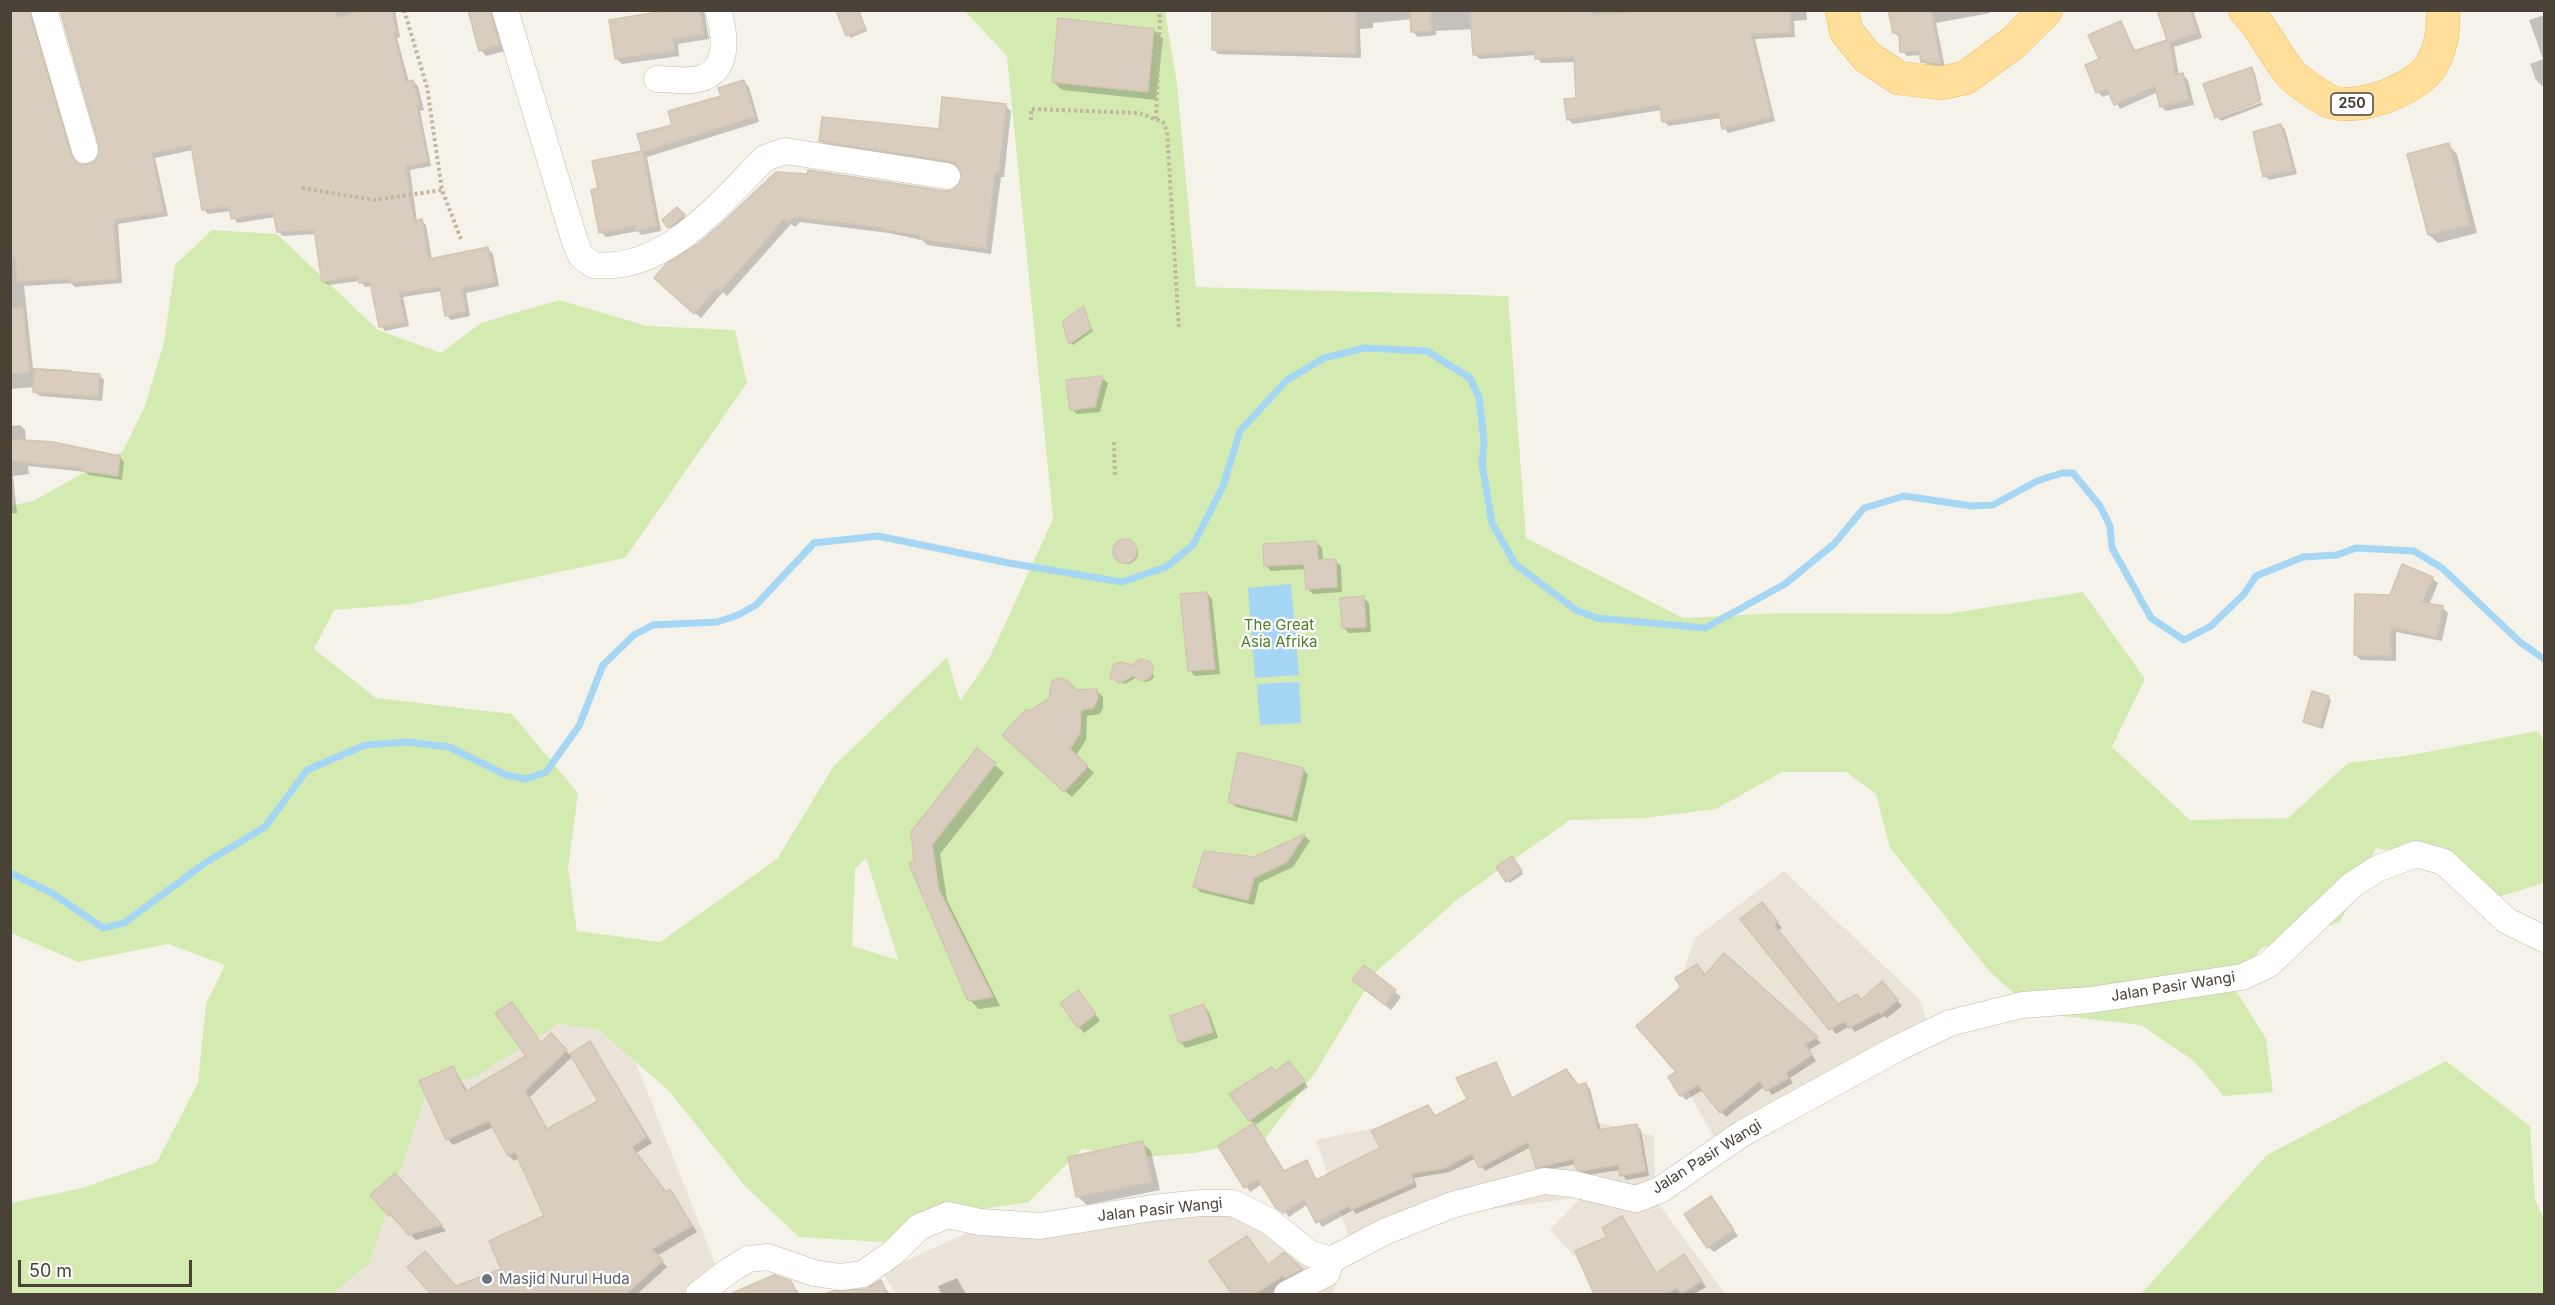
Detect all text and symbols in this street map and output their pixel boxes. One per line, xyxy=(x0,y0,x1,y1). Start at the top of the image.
road number: 250 xyxy=(2331,93,2373,115)
park label: The Great Asia Afrika xyxy=(1241,616,1317,651)
street label: Jalan Pasir Wangi xyxy=(2110,968,2236,1006)
street label: Jalan Pasir Wangi xyxy=(1649,1116,1765,1198)
street label: Jalan Pasir Wangi xyxy=(1097,1194,1223,1226)
scale bar xyxy=(21,1248,195,1286)
text: 50 m xyxy=(29,1260,72,1281)
place label: Masjid Nurul Huda xyxy=(499,1270,630,1288)
marker: Masjid Nurul Huda xyxy=(480,1272,494,1286)

